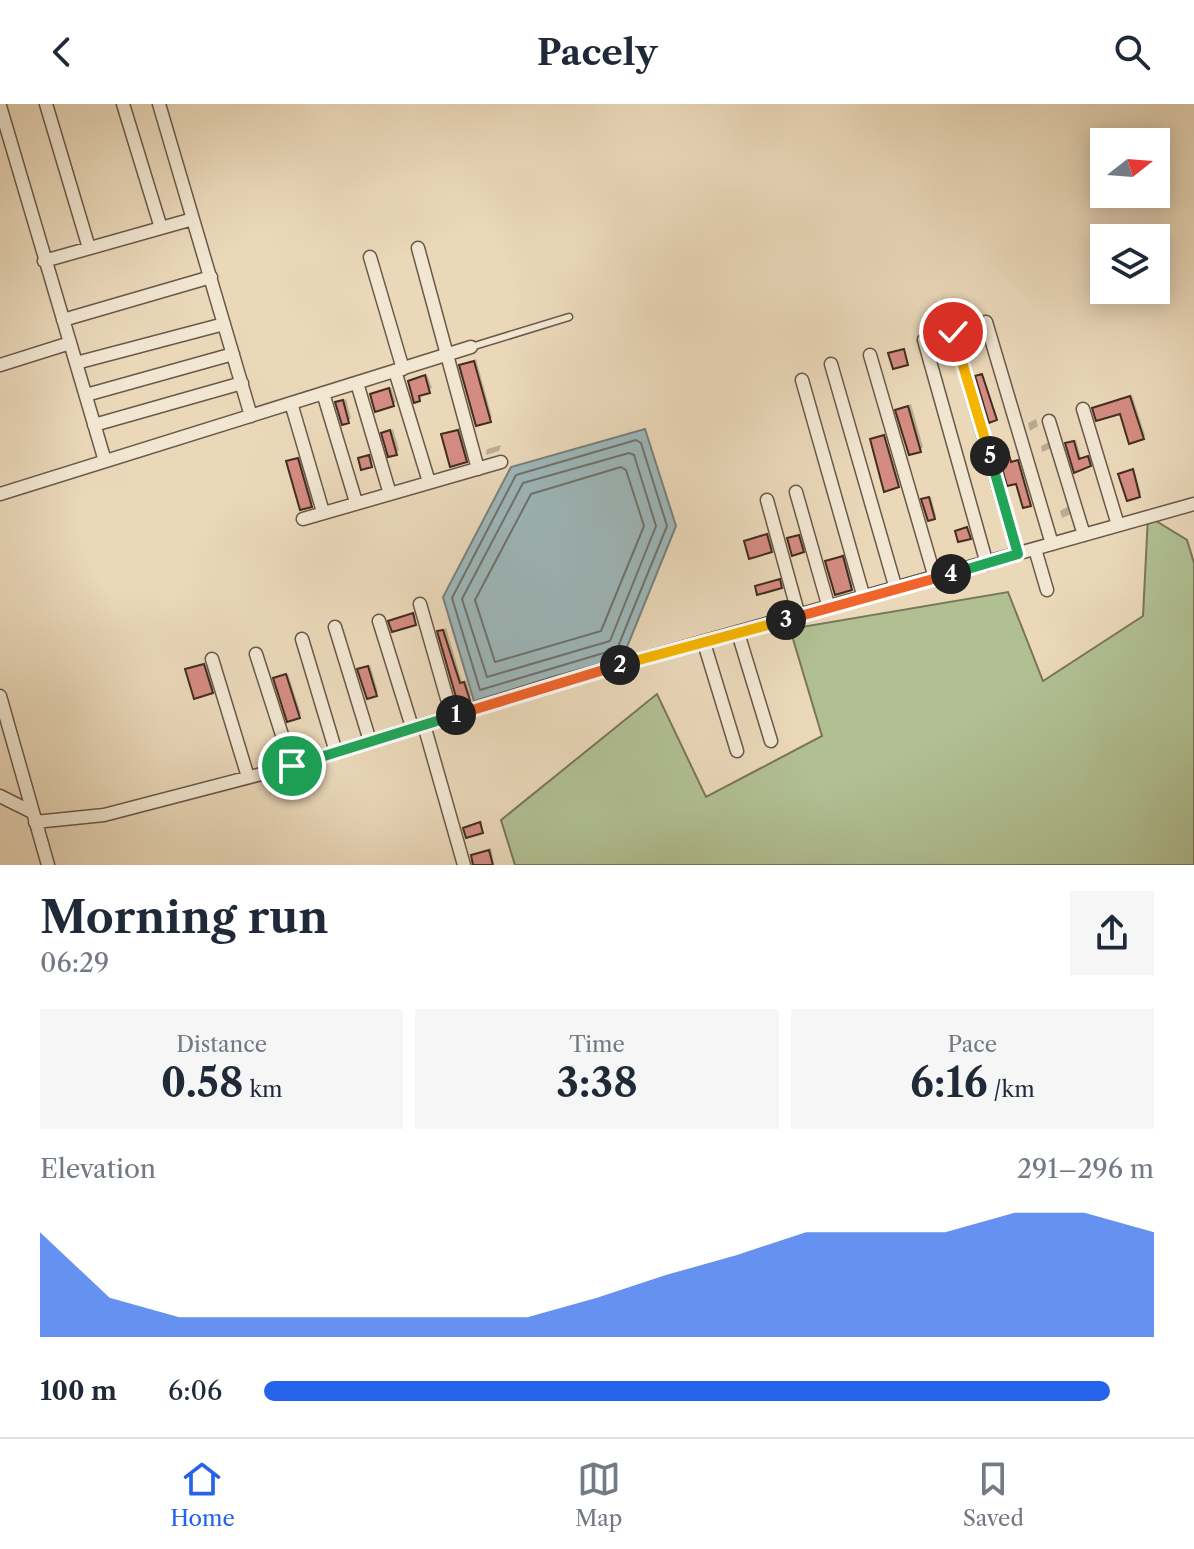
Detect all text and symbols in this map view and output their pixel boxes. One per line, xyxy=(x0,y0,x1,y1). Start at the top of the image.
icon: back xyxy=(40,30,84,74)
text: Pacely xyxy=(537,30,657,74)
icon: search xyxy=(1110,30,1154,74)
north arrow xyxy=(1090,128,1170,208)
map controls xyxy=(1090,128,1170,304)
button: layers xyxy=(1090,224,1170,304)
pin xyxy=(919,298,987,366)
icon: check xyxy=(931,310,975,354)
pin: 5 xyxy=(970,436,1010,476)
text: 5 xyxy=(984,442,996,469)
pin: 4 xyxy=(931,554,971,594)
text: 4 xyxy=(944,560,958,587)
pin: 3 xyxy=(766,600,806,640)
text: 3 xyxy=(780,606,792,633)
pin: 2 xyxy=(600,645,640,685)
text: 2 xyxy=(614,651,627,678)
pin: 1 xyxy=(436,695,476,735)
text: 1 xyxy=(451,701,461,728)
pin xyxy=(258,732,326,800)
icon: arrive xyxy=(270,744,314,788)
text: Morning run xyxy=(40,890,329,944)
button: share xyxy=(1070,891,1154,975)
text: 06:29 xyxy=(40,947,109,979)
text: Distance xyxy=(176,1031,267,1058)
text: Time xyxy=(569,1031,625,1058)
text: Pace xyxy=(947,1031,997,1058)
text: 0.58 xyxy=(161,1058,244,1107)
text: 3:38 xyxy=(556,1058,638,1107)
text: 6:16 xyxy=(910,1058,988,1107)
text: km xyxy=(244,1076,283,1103)
text: /km xyxy=(988,1076,1035,1103)
text: Elevation xyxy=(40,1153,156,1185)
text: 291–296 m xyxy=(1017,1153,1154,1185)
text: 100 m xyxy=(40,1375,117,1407)
text: 6:06 xyxy=(168,1375,222,1407)
tab: Home xyxy=(170,1457,235,1532)
tab: Map xyxy=(575,1457,622,1532)
tab: Saved xyxy=(963,1457,1024,1532)

